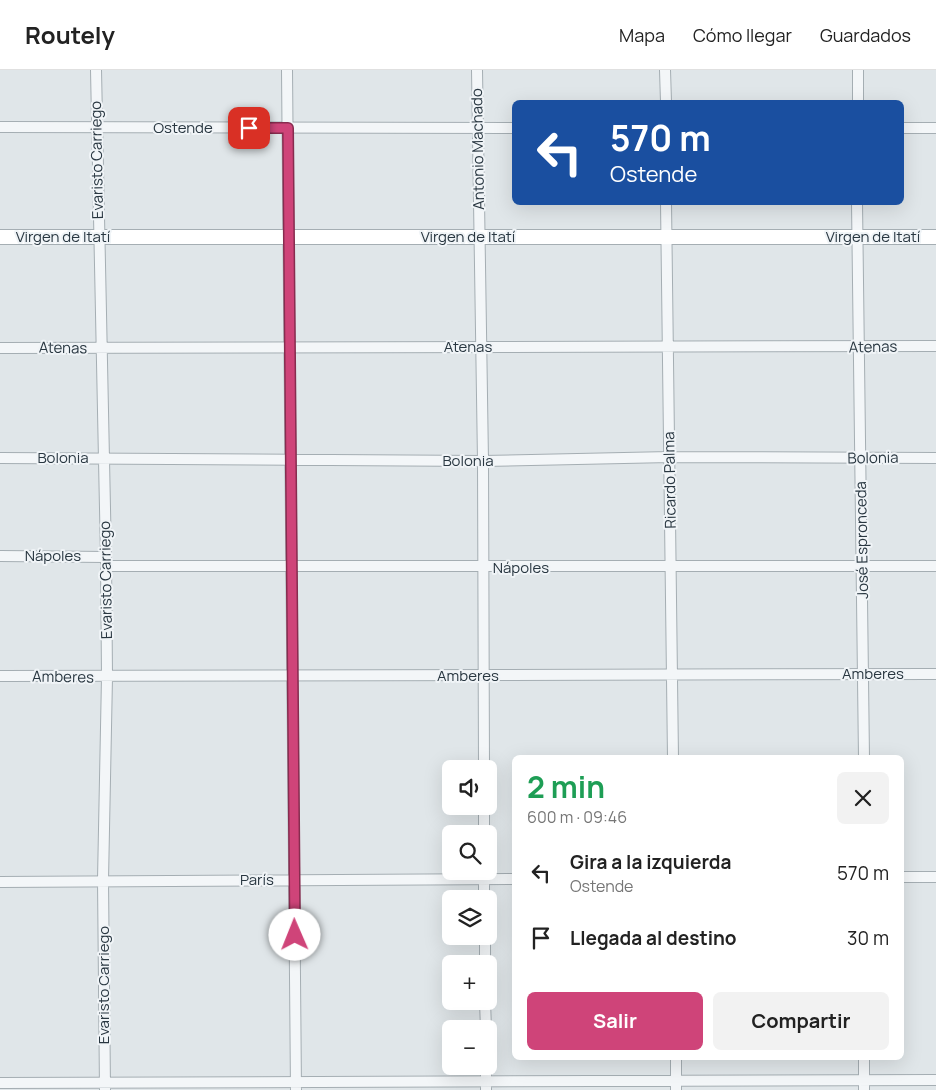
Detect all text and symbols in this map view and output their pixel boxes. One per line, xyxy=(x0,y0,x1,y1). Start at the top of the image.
text: Routely xyxy=(25,18,115,51)
text: Mapa xyxy=(619,23,665,47)
text: Cómo llegar xyxy=(693,23,792,47)
text: Guardados xyxy=(820,23,911,47)
street label: Antonio Machado xyxy=(466,88,489,210)
street label: Evaristo Carriego xyxy=(85,101,108,219)
pin xyxy=(228,107,270,149)
icon: arrive xyxy=(235,114,263,142)
text: 570 m xyxy=(610,114,711,162)
street label: Ostende xyxy=(153,117,213,138)
icon: left xyxy=(527,120,592,185)
text: Ostende xyxy=(610,159,697,189)
street label: Virgen de Itatí xyxy=(16,226,111,247)
street label: Virgen de Itatí xyxy=(421,226,516,247)
street label: Virgen de Itatí xyxy=(826,226,921,247)
street label: Atenas xyxy=(444,336,492,357)
street label: Atenas xyxy=(849,336,898,357)
street label: Atenas xyxy=(39,337,88,358)
street label: Ricardo Palma xyxy=(658,431,681,529)
street label: Bolonia xyxy=(37,447,89,468)
street label: Bolonia xyxy=(847,447,899,468)
street label: Bolonia xyxy=(442,450,494,471)
street label: José Espronceda xyxy=(850,481,873,599)
street label: Evaristo Carriego xyxy=(94,521,117,639)
street label: Nápoles xyxy=(25,545,81,566)
street label: Nápoles xyxy=(493,557,549,578)
street label: Amberes xyxy=(842,663,904,684)
street label: Amberes xyxy=(32,665,94,688)
street label: Amberes xyxy=(437,665,499,686)
map controls xyxy=(442,760,497,1075)
button: sound xyxy=(442,760,497,815)
text: 2 min xyxy=(527,766,605,807)
button: close xyxy=(837,772,889,824)
text: 600 m · 09:46 xyxy=(527,806,627,828)
button: search xyxy=(442,825,497,880)
text: Gira a la izquierda xyxy=(570,849,731,875)
icon: left xyxy=(527,859,555,887)
text: 570 m xyxy=(837,860,889,886)
street label: París xyxy=(240,869,274,890)
text: Ostende xyxy=(570,875,633,897)
button: layers xyxy=(442,890,497,945)
position arrow xyxy=(268,908,320,960)
icon: arrive xyxy=(527,924,555,952)
text: Llegada al destino xyxy=(570,925,737,951)
text: 30 m xyxy=(847,925,889,951)
street label: Evaristo Carriego xyxy=(93,926,114,1044)
button: + xyxy=(442,955,497,1010)
button: Salir xyxy=(527,992,703,1050)
button: Compartir xyxy=(713,992,889,1050)
button: − xyxy=(442,1020,497,1075)

